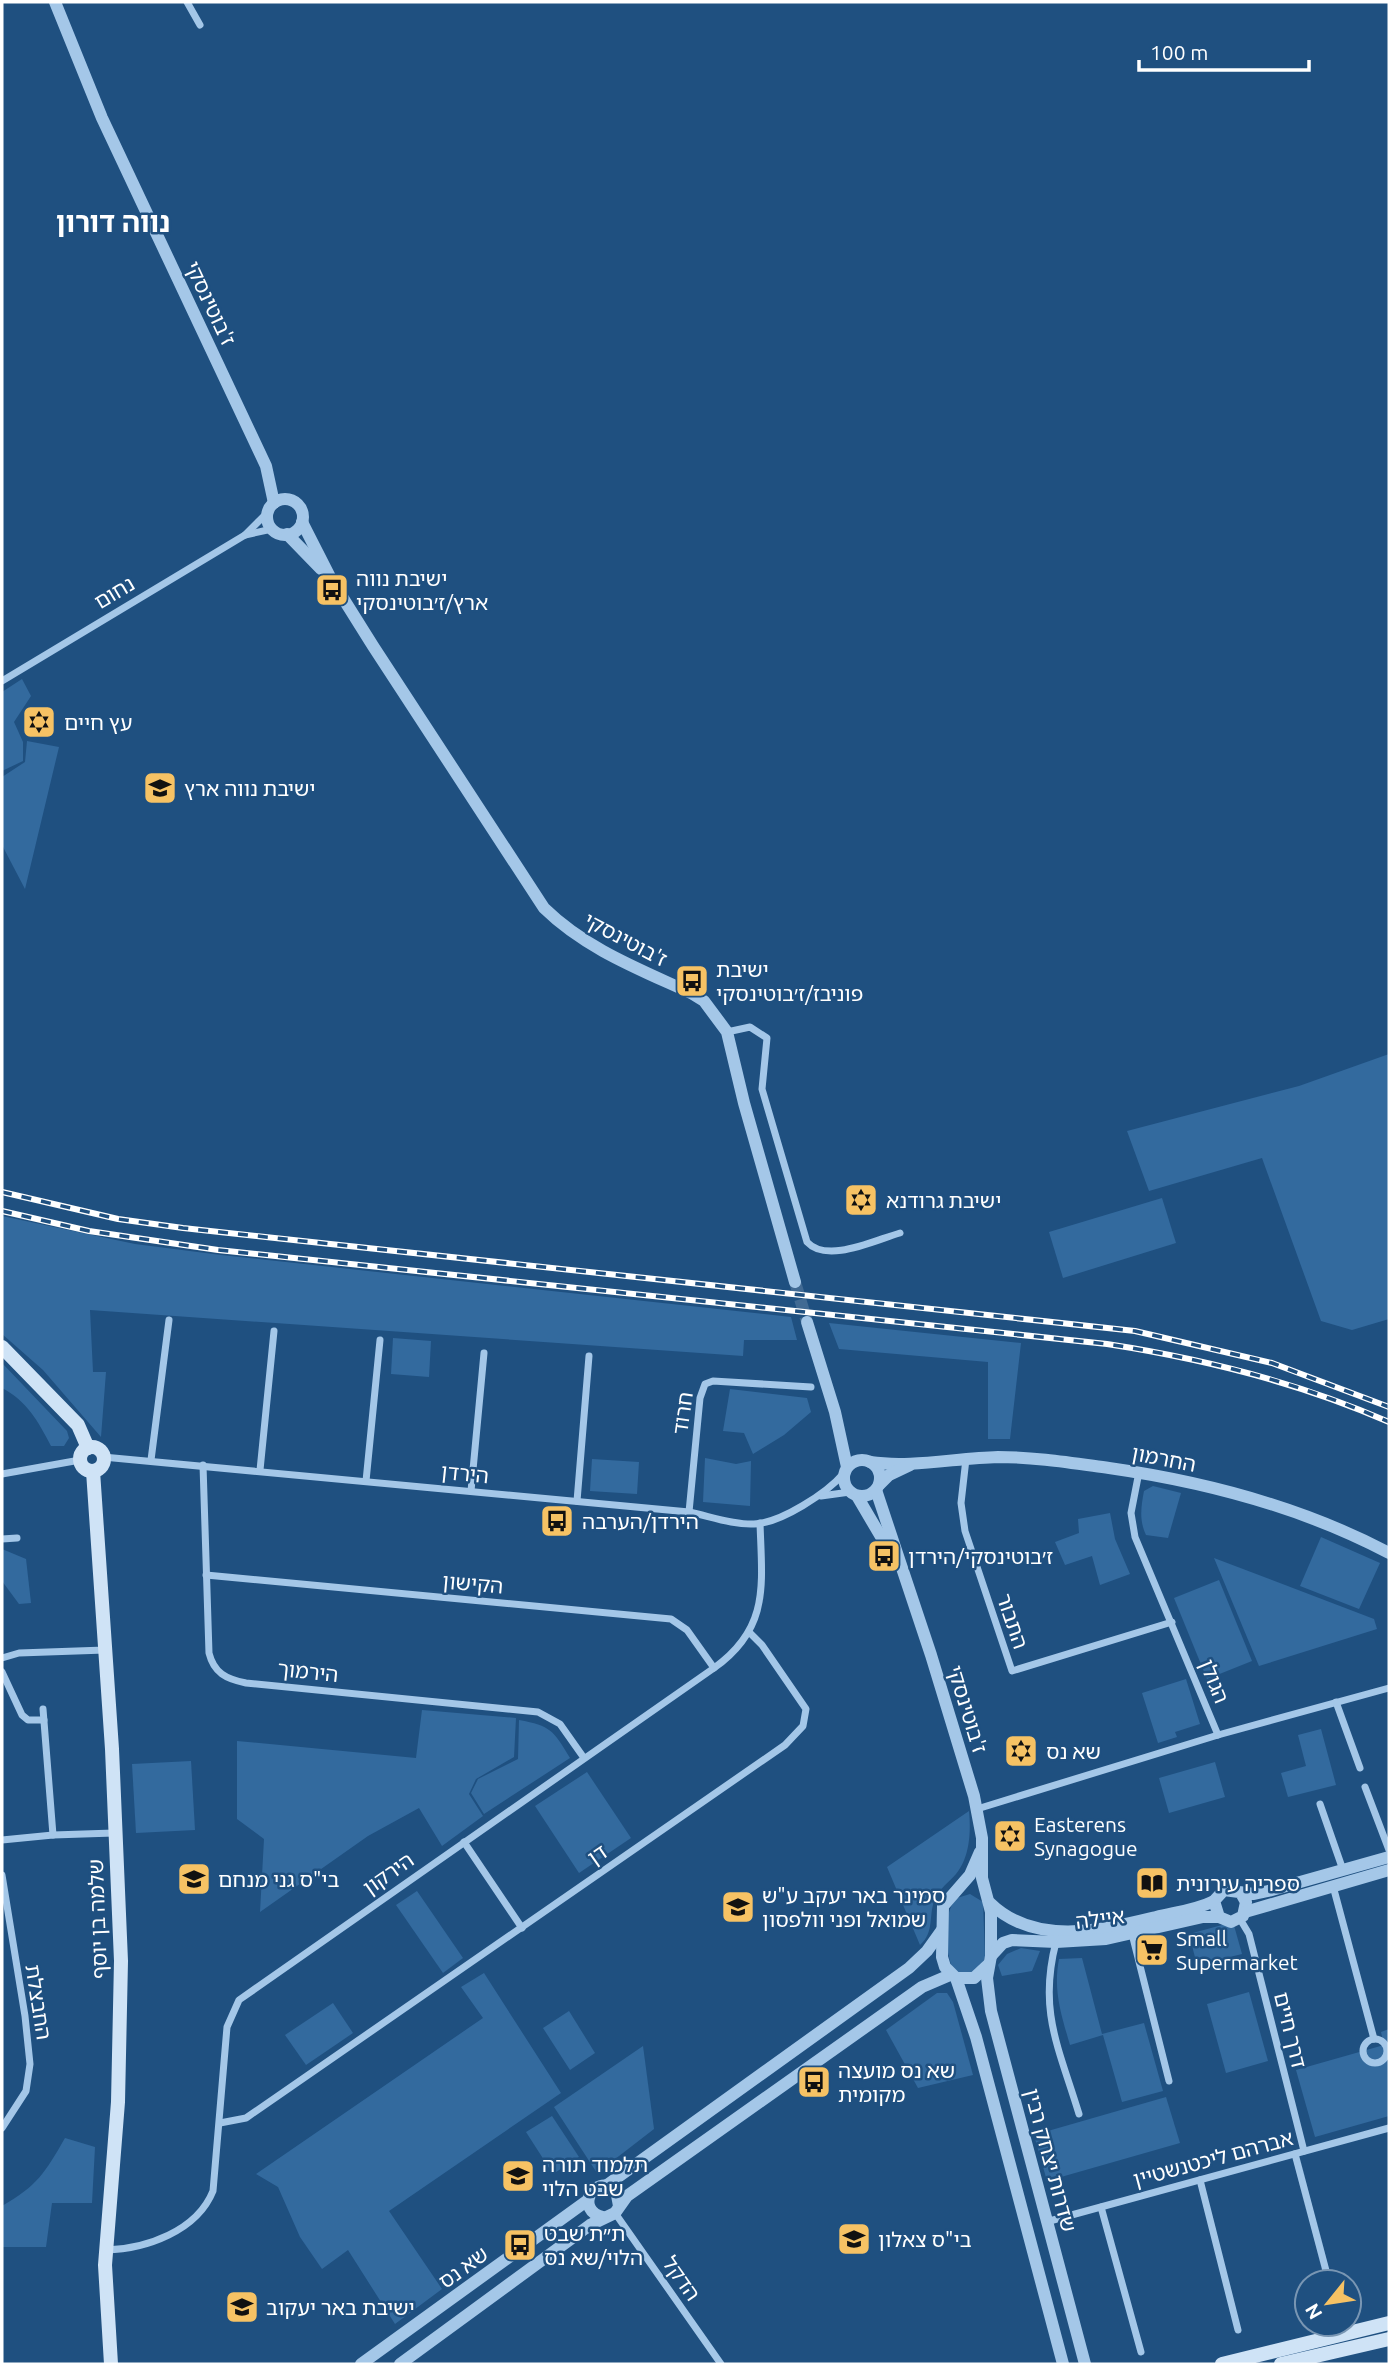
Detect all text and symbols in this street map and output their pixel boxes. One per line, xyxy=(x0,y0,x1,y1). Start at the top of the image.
scale bar xyxy=(1139,28,1309,72)
text: 100 m xyxy=(1150,40,1208,64)
district label: נווה דורון xyxy=(56,206,170,237)
street label: ז'בוטינסקי xyxy=(181,257,241,349)
place label: ישיבת נווה ארץ/ז׳בוטינסקי xyxy=(356,566,488,614)
street label: נחום xyxy=(90,571,138,613)
bus stop icon: ישיבת נווה ארץ/ז׳בוטינסקי xyxy=(313,571,351,609)
synagogue icon: עץ חיים xyxy=(20,703,58,741)
place label: עץ חיים xyxy=(64,710,132,734)
school or university icon: ישיבת נווה ארץ xyxy=(141,769,179,807)
place label: ישיבת נווה ארץ xyxy=(184,776,316,800)
street label: ז'בוטינסקי xyxy=(580,907,672,971)
place label: ישיבת פוניבז/ז׳בוטינסקי xyxy=(716,957,863,1005)
bus stop icon: ישיבת פוניבז/ז׳בוטינסקי xyxy=(673,962,711,1000)
synagogue icon: ישיבת גרודנא xyxy=(842,1181,880,1219)
place label: ישיבת גרודנא xyxy=(886,1188,1001,1212)
street label: חרוד xyxy=(667,1390,697,1436)
street label: החרמון xyxy=(1130,1440,1198,1476)
street label: הירדן xyxy=(440,1459,490,1487)
bus stop icon: הירדן/הערבה xyxy=(538,1502,576,1540)
place label: הירדן/הערבה xyxy=(582,1509,699,1533)
bus stop icon: ז׳בוטינסקי/הירדן xyxy=(865,1537,903,1575)
place label: ז׳בוטינסקי/הירדן xyxy=(908,1544,1053,1568)
street label: הקישון xyxy=(442,1568,504,1598)
street label: התבור xyxy=(992,1590,1034,1652)
street label: הירמוך xyxy=(276,1656,340,1686)
street label: הגולן xyxy=(1195,1656,1235,1706)
street label: ז'בוטינסקי xyxy=(943,1662,993,1756)
synagogue icon: שא נס xyxy=(1002,1732,1040,1770)
place label: שא נס xyxy=(1046,1739,1101,1763)
place label: Easterens Synagogue xyxy=(1034,1812,1138,1860)
synagogue icon: Easterens Synagogue xyxy=(991,1817,1029,1855)
street label: דן xyxy=(583,1839,611,1869)
street label: הירקון xyxy=(358,1847,418,1899)
street label: שלמה בן יוסף xyxy=(83,1859,111,1979)
school or university icon: בי"ס גני מנחם xyxy=(175,1860,213,1898)
library icon: ספריה עירונית xyxy=(1133,1864,1171,1902)
place label: בי"ס גני מנחם xyxy=(218,1867,340,1891)
place label: ספריה עירונית xyxy=(1176,1871,1300,1895)
place label: סמינר באר יעקב ע"ש שמואל ופני וולפסון xyxy=(762,1883,945,1931)
school or university icon: סמינר באר יעקב ע"ש שמואל ופני וולפסון xyxy=(719,1888,757,1926)
street label: איילה xyxy=(1074,1903,1126,1933)
place label: Small Supermarket xyxy=(1176,1926,1298,1974)
supermarket icon: Small Supermarket xyxy=(1133,1931,1171,1969)
street label: החבצלת xyxy=(21,1963,57,2041)
street label: דרך חיים xyxy=(1270,1989,1312,2071)
place label: שא נס מועצה מקומית xyxy=(838,2058,955,2106)
bus stop icon: שא נס מועצה מקומית xyxy=(795,2063,833,2101)
street label: שדרות יצחק רבין xyxy=(1020,2086,1082,2234)
street label: אברהם ליכטנשטיין xyxy=(1130,2125,1296,2191)
place label: תלמוד תורה שבט הלוי xyxy=(542,2152,648,2200)
school or university icon: תלמוד תורה שבט הלוי xyxy=(499,2157,537,2195)
school or university icon: בי"ס צאלון xyxy=(835,2220,873,2258)
place label: ת״ת שבט הלוי/שא נס xyxy=(544,2221,643,2269)
bus stop icon: ת״ת שבט הלוי/שא נס xyxy=(501,2226,539,2264)
place label: בי"ס צאלון xyxy=(878,2227,972,2251)
street label: שא נס xyxy=(434,2241,492,2293)
street label: הדקל xyxy=(658,2251,706,2305)
north arrow xyxy=(1293,2268,1363,2338)
school or university icon: ישיבת באר יעקוב xyxy=(223,2288,261,2326)
place label: ישיבת באר יעקוב xyxy=(266,2295,415,2319)
text: N xyxy=(1300,2300,1326,2323)

